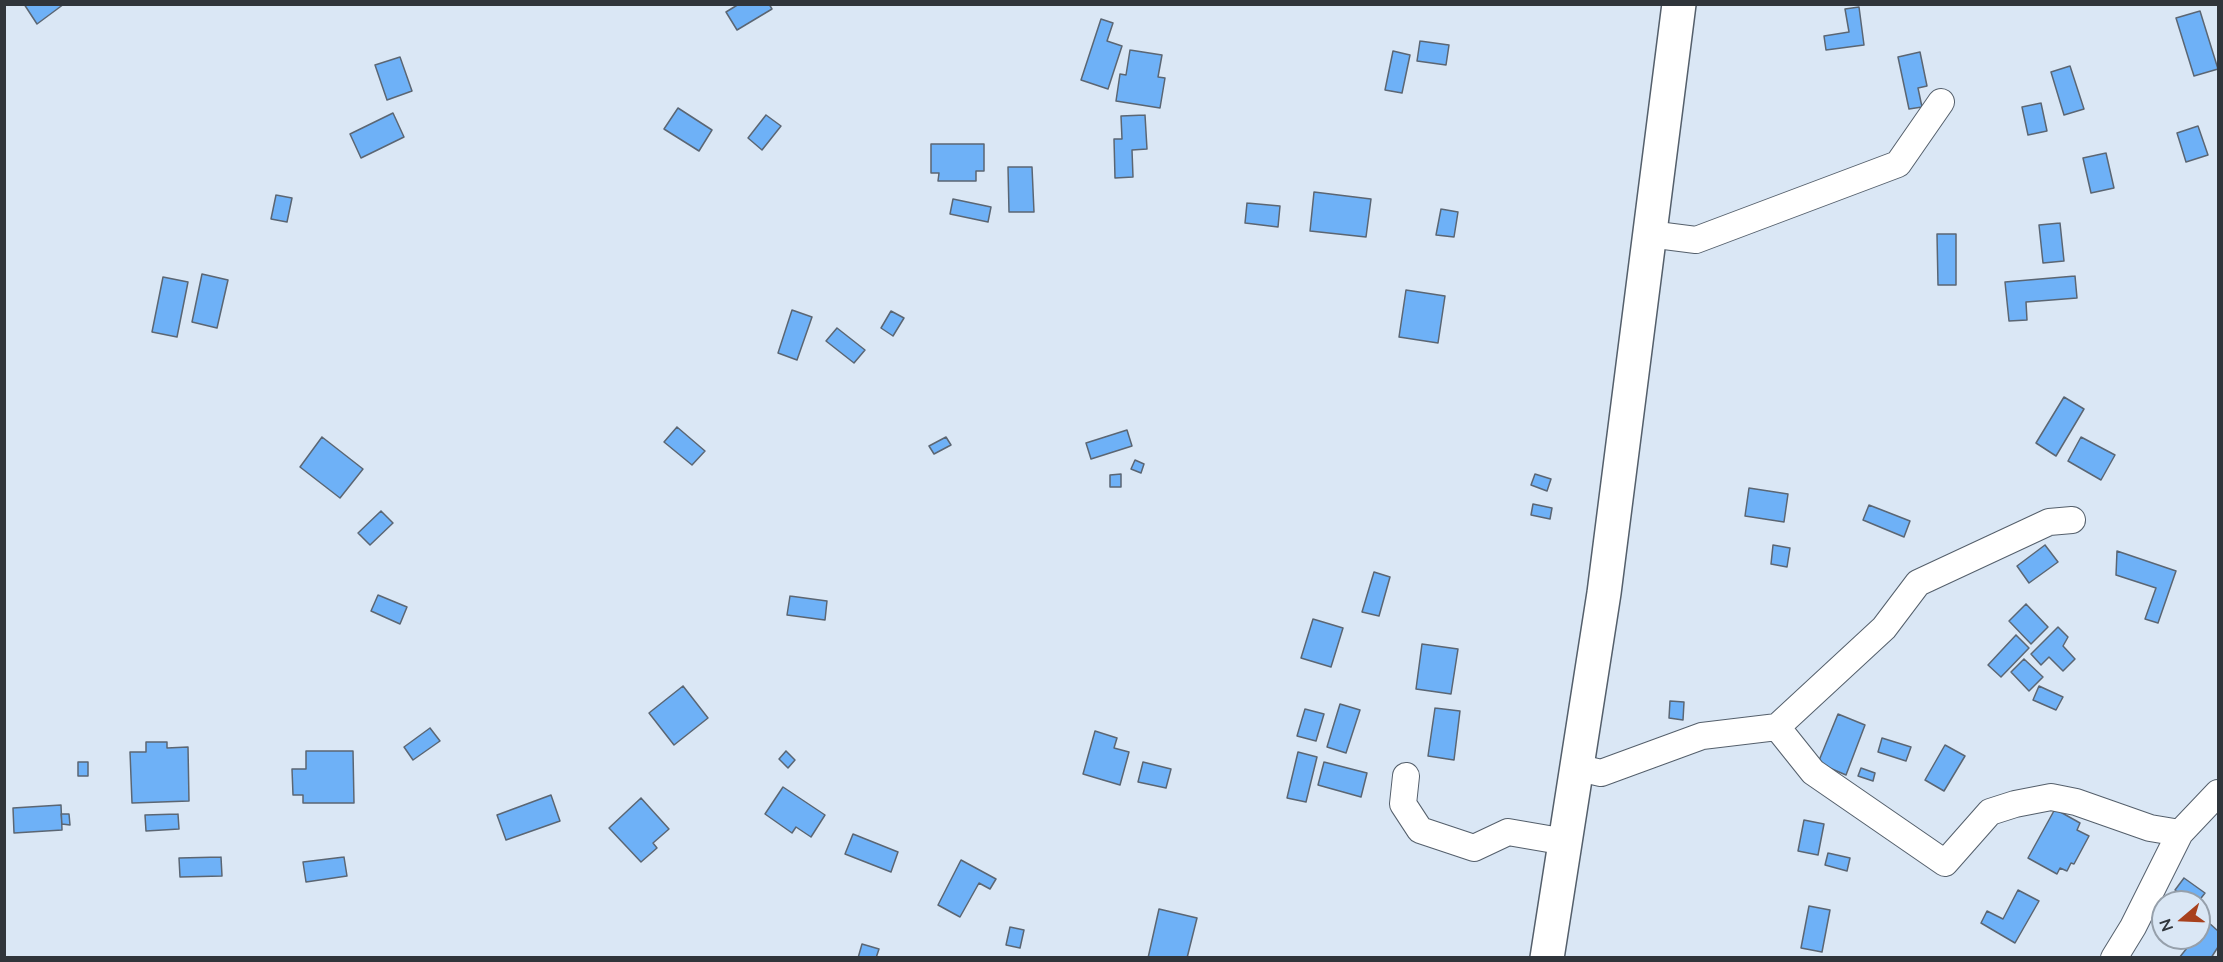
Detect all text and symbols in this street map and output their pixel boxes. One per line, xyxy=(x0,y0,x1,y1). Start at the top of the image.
north arrow xyxy=(2151,890,2211,950)
text: N xyxy=(2154,916,2177,934)

